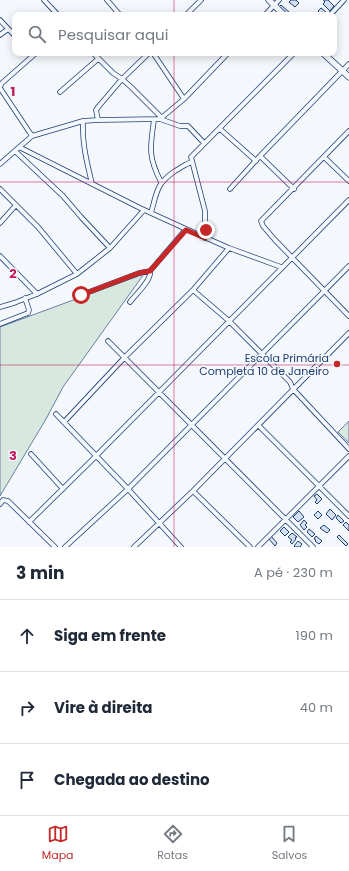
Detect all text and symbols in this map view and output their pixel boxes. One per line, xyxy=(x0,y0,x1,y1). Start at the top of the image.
search box xyxy=(12,12,337,56)
icon: search xyxy=(26,23,48,45)
text: Pesquisar aqui xyxy=(58,24,168,45)
text: 1 xyxy=(11,82,15,101)
route end xyxy=(197,221,215,239)
text: 2 xyxy=(9,264,17,283)
route start xyxy=(72,286,90,304)
place label: Escola Primária Completa 10 de Janeiro xyxy=(199,350,329,379)
marker: Escola Primária Completa 10 de Janeiro xyxy=(332,359,342,369)
text: 3 xyxy=(9,446,17,465)
text: 3 min xyxy=(16,561,64,585)
text: A pé · 230 m xyxy=(254,563,333,582)
icon: ahead xyxy=(16,625,38,647)
text: Siga em frente xyxy=(54,625,166,646)
text: 190 m xyxy=(296,626,333,645)
icon: right xyxy=(16,697,38,719)
text: Vire à direita xyxy=(54,697,153,718)
text: 40 m xyxy=(300,698,333,717)
icon: arrive xyxy=(16,769,38,791)
text: Chegada ao destino xyxy=(54,769,210,790)
tab: Mapa xyxy=(42,823,74,864)
tab: Rotas xyxy=(157,823,188,864)
tab: Salvos xyxy=(272,823,307,864)

